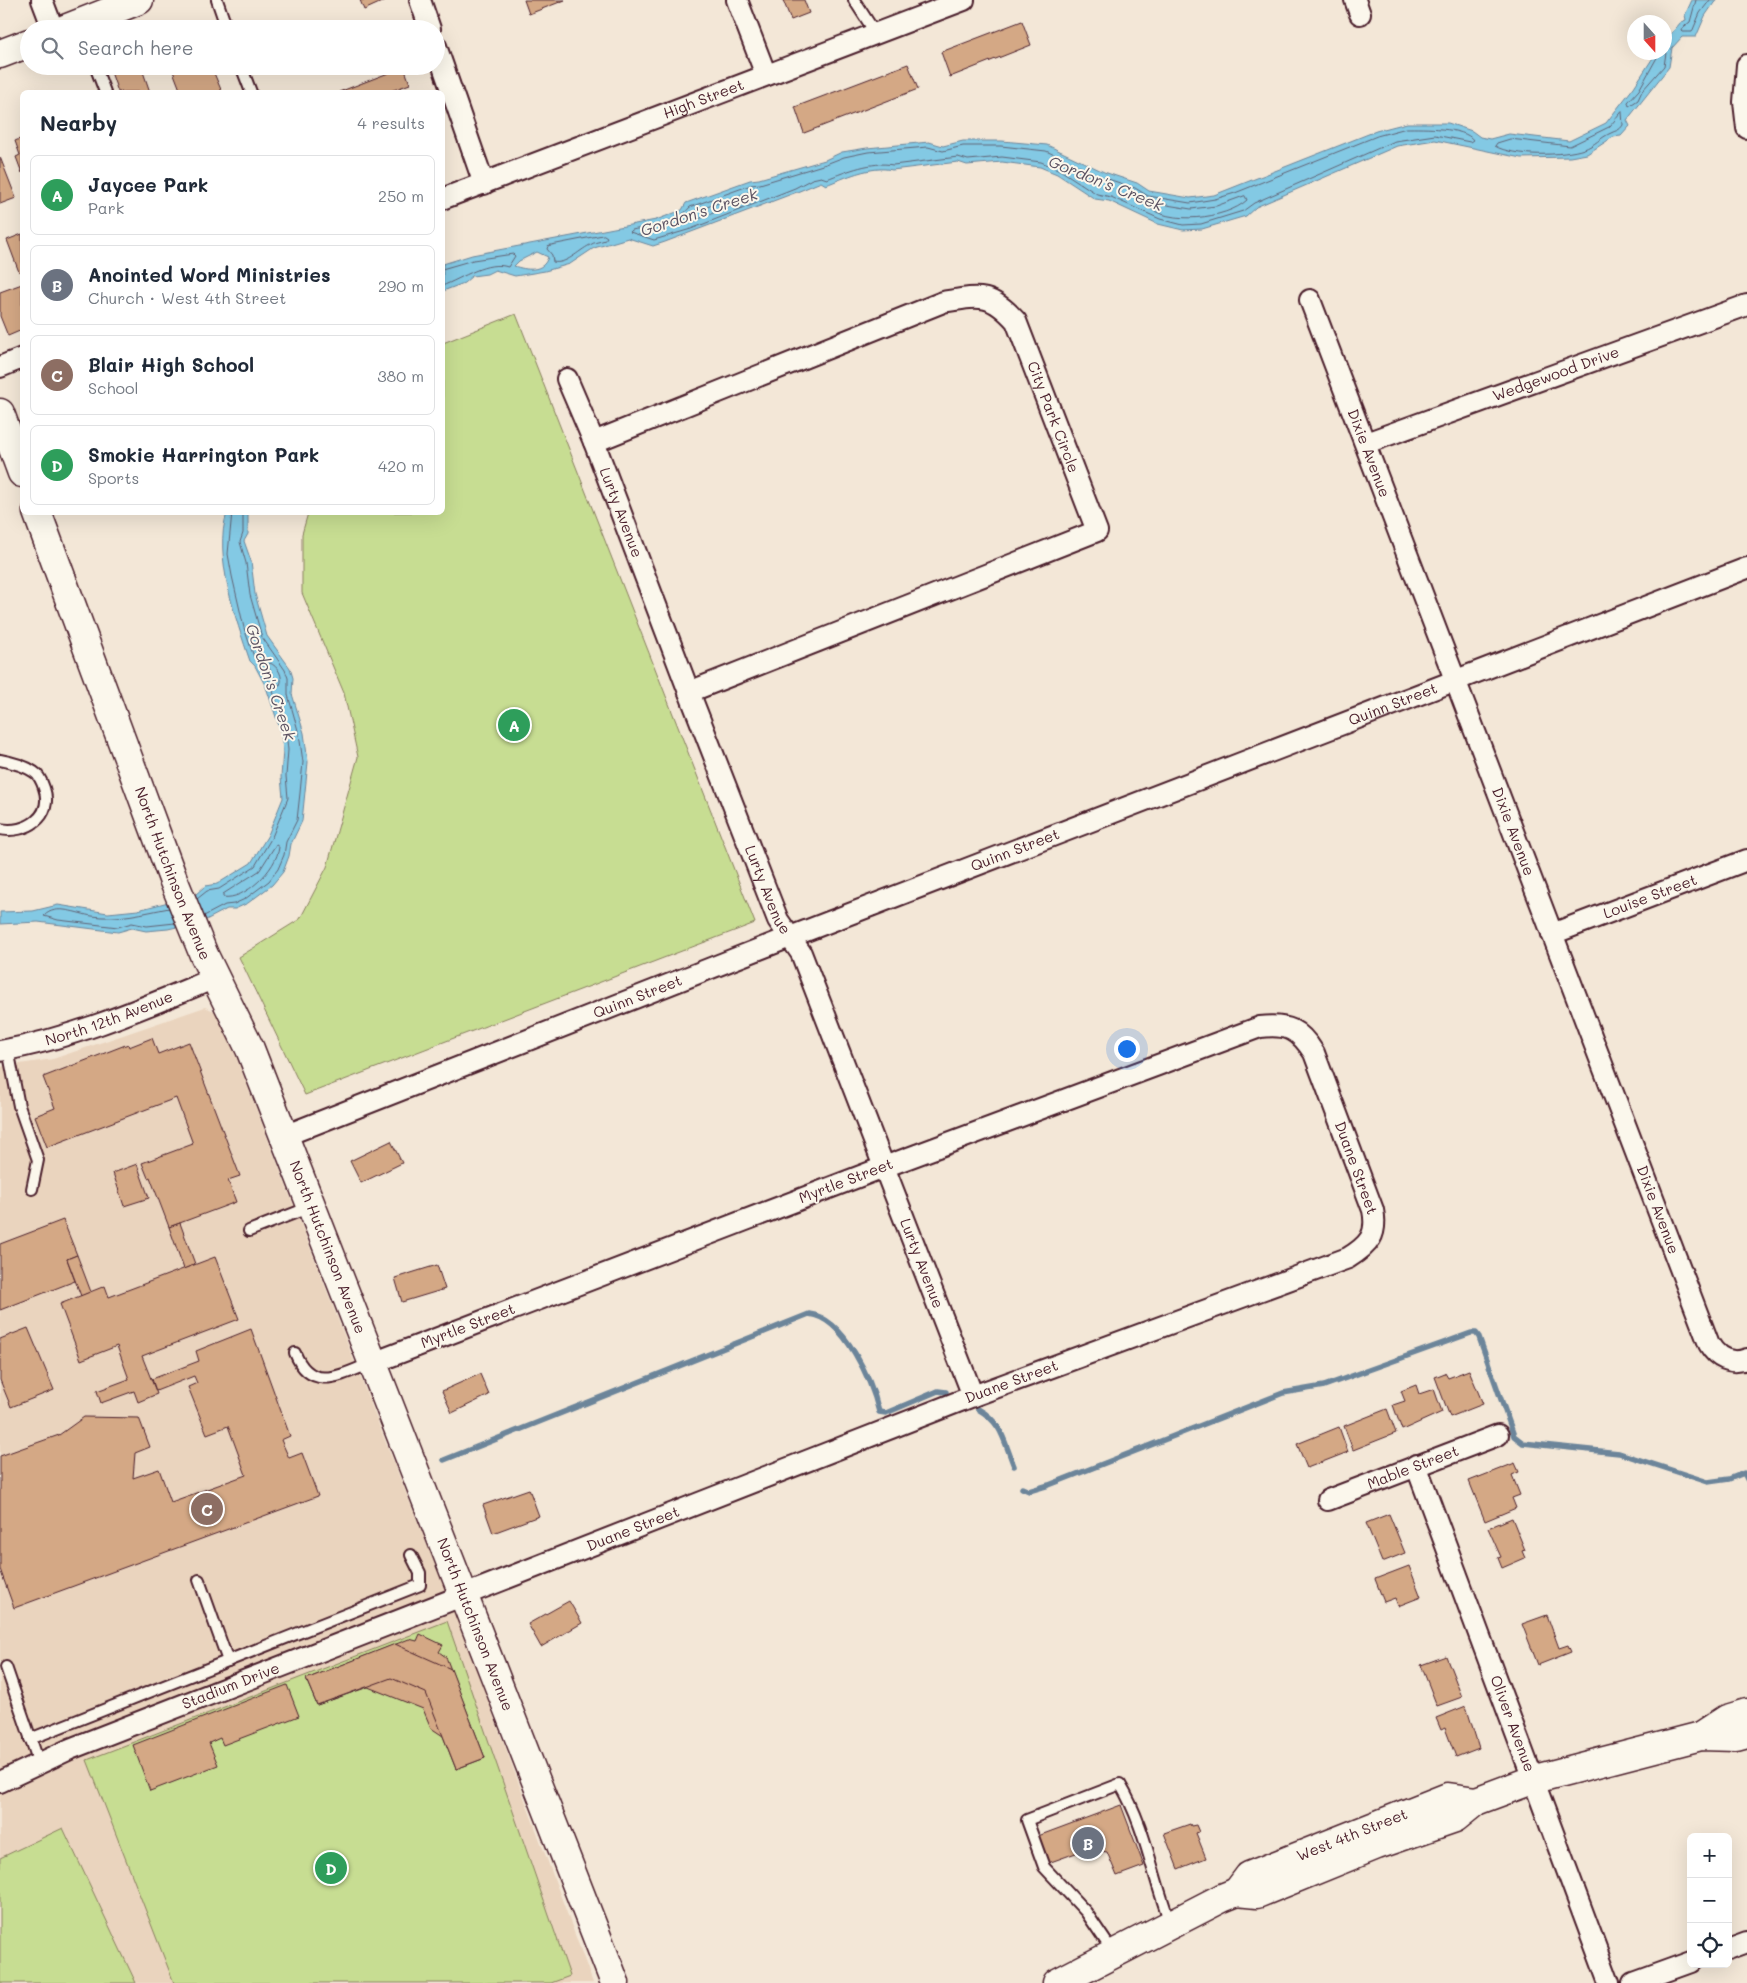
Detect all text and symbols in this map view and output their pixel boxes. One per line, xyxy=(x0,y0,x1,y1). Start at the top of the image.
north arrow xyxy=(1627,15,1672,60)
search box xyxy=(20,20,445,75)
icon: search xyxy=(38,34,66,62)
text: Search here xyxy=(78,35,194,60)
street label: High Street xyxy=(660,74,747,123)
text: Nearby xyxy=(40,109,117,136)
text: 4 results xyxy=(357,112,425,133)
water label: Gordon's Creek xyxy=(1046,150,1167,215)
text: Jaycee Park xyxy=(88,172,208,197)
water label: Gordon's Creek xyxy=(638,183,761,240)
text: A xyxy=(51,185,63,206)
text: 250 m xyxy=(378,185,424,206)
text: Park xyxy=(88,197,124,218)
text: Anointed Word Ministries xyxy=(88,262,330,287)
text: B xyxy=(52,275,62,296)
text: 290 m xyxy=(378,275,424,296)
text: Church · West 4th Street xyxy=(88,287,286,308)
street label: Wedgewood Drive xyxy=(1489,341,1622,405)
text: Blair High School xyxy=(88,352,254,377)
street label: City Park Circle xyxy=(1023,358,1085,475)
text: C xyxy=(51,365,63,386)
text: 380 m xyxy=(377,365,424,386)
text: School xyxy=(88,377,138,398)
street label: Dixie Avenue xyxy=(1344,406,1395,500)
text: Smokie Harrington Park xyxy=(88,442,319,467)
text: D xyxy=(51,455,63,476)
text: 420 m xyxy=(378,455,424,476)
street label: Lurty Avenue xyxy=(596,464,648,560)
text: Sports xyxy=(88,467,139,488)
water label: Gordon's Creek xyxy=(242,621,301,743)
street label: Quinn Street xyxy=(1345,677,1440,730)
pin: A xyxy=(498,706,530,744)
street label: North Hutchinson Avenue xyxy=(131,784,216,963)
street label: Dixie Avenue xyxy=(1488,784,1540,878)
street label: Quinn Street xyxy=(967,823,1062,875)
street label: Lurty Avenue xyxy=(741,842,796,938)
street label: Louise Street xyxy=(1600,869,1700,923)
street label: Quinn Street xyxy=(590,970,685,1022)
street label: North 12th Avenue xyxy=(43,986,176,1050)
your location xyxy=(1114,1036,1140,1062)
street label: Duane Street xyxy=(1331,1118,1383,1217)
street label: Myrtle Street xyxy=(796,1153,896,1207)
street label: North Hutchinson Avenue xyxy=(286,1157,371,1336)
street label: Dixie Avenue xyxy=(1633,1162,1685,1257)
street label: Lurty Avenue xyxy=(896,1215,949,1311)
street label: Myrtle Street xyxy=(418,1298,518,1352)
street label: Duane Street xyxy=(962,1355,1061,1407)
street label: Mable Street xyxy=(1364,1440,1461,1493)
pin: C xyxy=(191,1490,223,1528)
street label: Duane Street xyxy=(583,1501,682,1555)
street label: North Hutchinson Avenue xyxy=(433,1535,519,1714)
street label: Stadium Drive xyxy=(179,1657,282,1713)
street label: Oliver Avenue xyxy=(1486,1672,1540,1774)
street label: West 4th Street xyxy=(1293,1803,1410,1865)
pin: B xyxy=(1072,1824,1104,1862)
map controls xyxy=(1687,1833,1732,1968)
button: + xyxy=(1687,1833,1732,1878)
pin: D xyxy=(315,1849,347,1887)
button: − xyxy=(1687,1878,1732,1923)
button: locate xyxy=(1687,1923,1732,1968)

